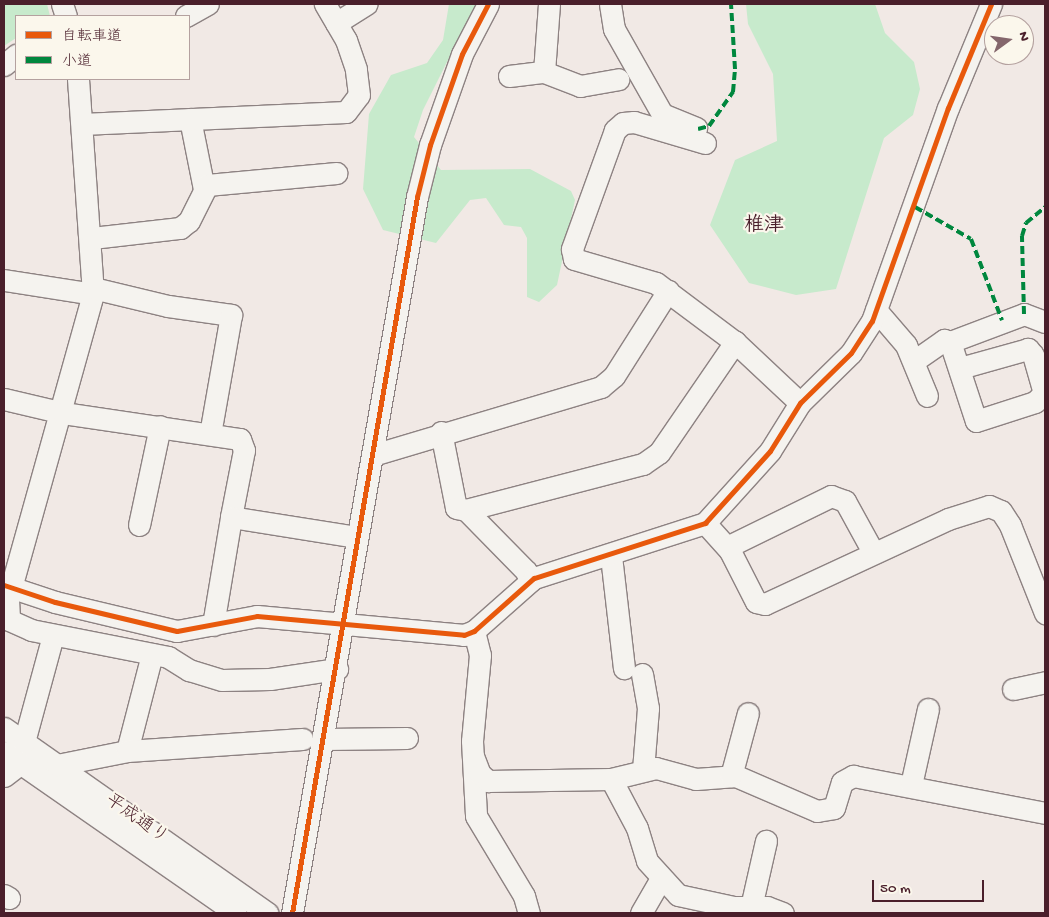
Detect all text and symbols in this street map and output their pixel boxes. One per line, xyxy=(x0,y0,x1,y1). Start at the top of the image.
legend xyxy=(15,15,190,80)
north arrow xyxy=(984,15,1034,65)
text: 自転車道 xyxy=(62,28,122,46)
text: N xyxy=(1014,30,1032,43)
text: 小道 xyxy=(62,53,92,71)
district label: 椎津 xyxy=(744,214,784,238)
street label: 平成通り xyxy=(100,791,172,849)
scale bar xyxy=(874,870,986,902)
text: 50 m xyxy=(880,880,911,898)

